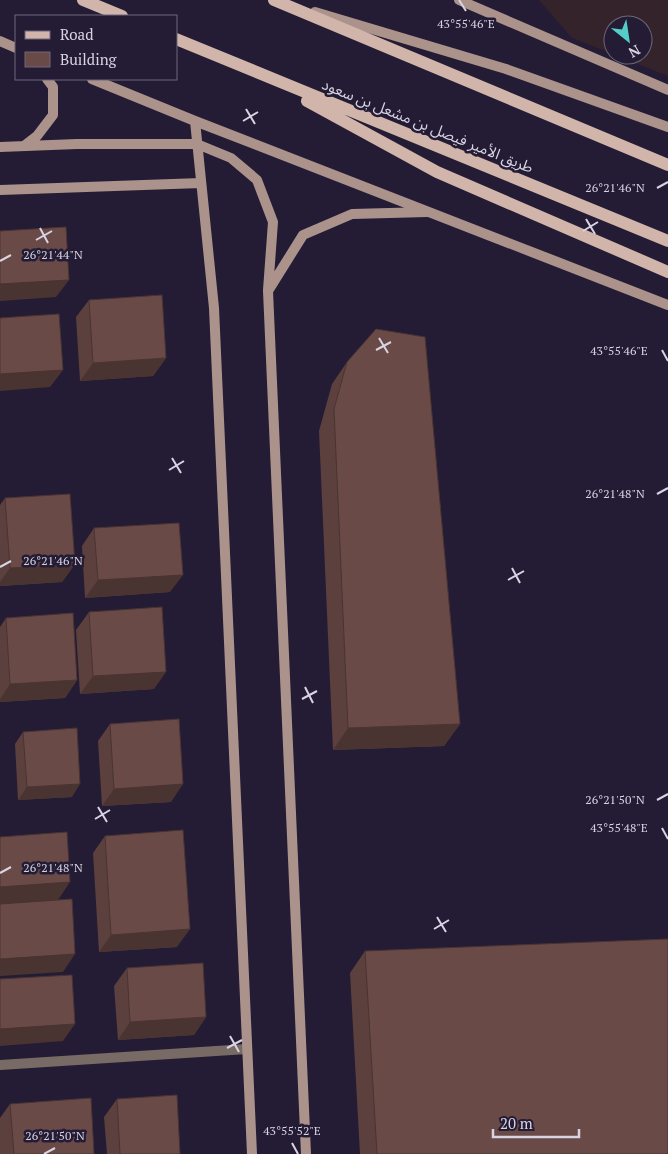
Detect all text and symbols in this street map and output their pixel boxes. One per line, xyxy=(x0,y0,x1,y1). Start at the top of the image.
legend xyxy=(15,15,178,80)
north arrow xyxy=(603,15,653,65)
text: 43°55'46"E xyxy=(437,16,495,31)
text: Road xyxy=(60,24,93,44)
text: N xyxy=(625,41,644,63)
text: Building xyxy=(60,49,118,69)
street label: طريق الأمير فيصل بن مشعل بن سعود xyxy=(319,73,537,178)
text: 26°21'46"N xyxy=(585,180,645,195)
text: 26°21'44"N xyxy=(23,247,83,262)
text: 43°55'46"E xyxy=(590,343,648,358)
text: 26°21'48"N xyxy=(585,486,645,501)
text: 26°21'46"N xyxy=(23,553,83,568)
text: 26°21'50"N xyxy=(585,792,645,807)
text: 43°55'48"E xyxy=(590,820,648,835)
text: 26°21'48"N xyxy=(23,860,83,875)
scale bar xyxy=(493,1106,579,1138)
text: 20 m xyxy=(500,1113,533,1133)
text: 43°55'52"E xyxy=(263,1123,321,1138)
text: 26°21'50"N xyxy=(25,1128,85,1143)

